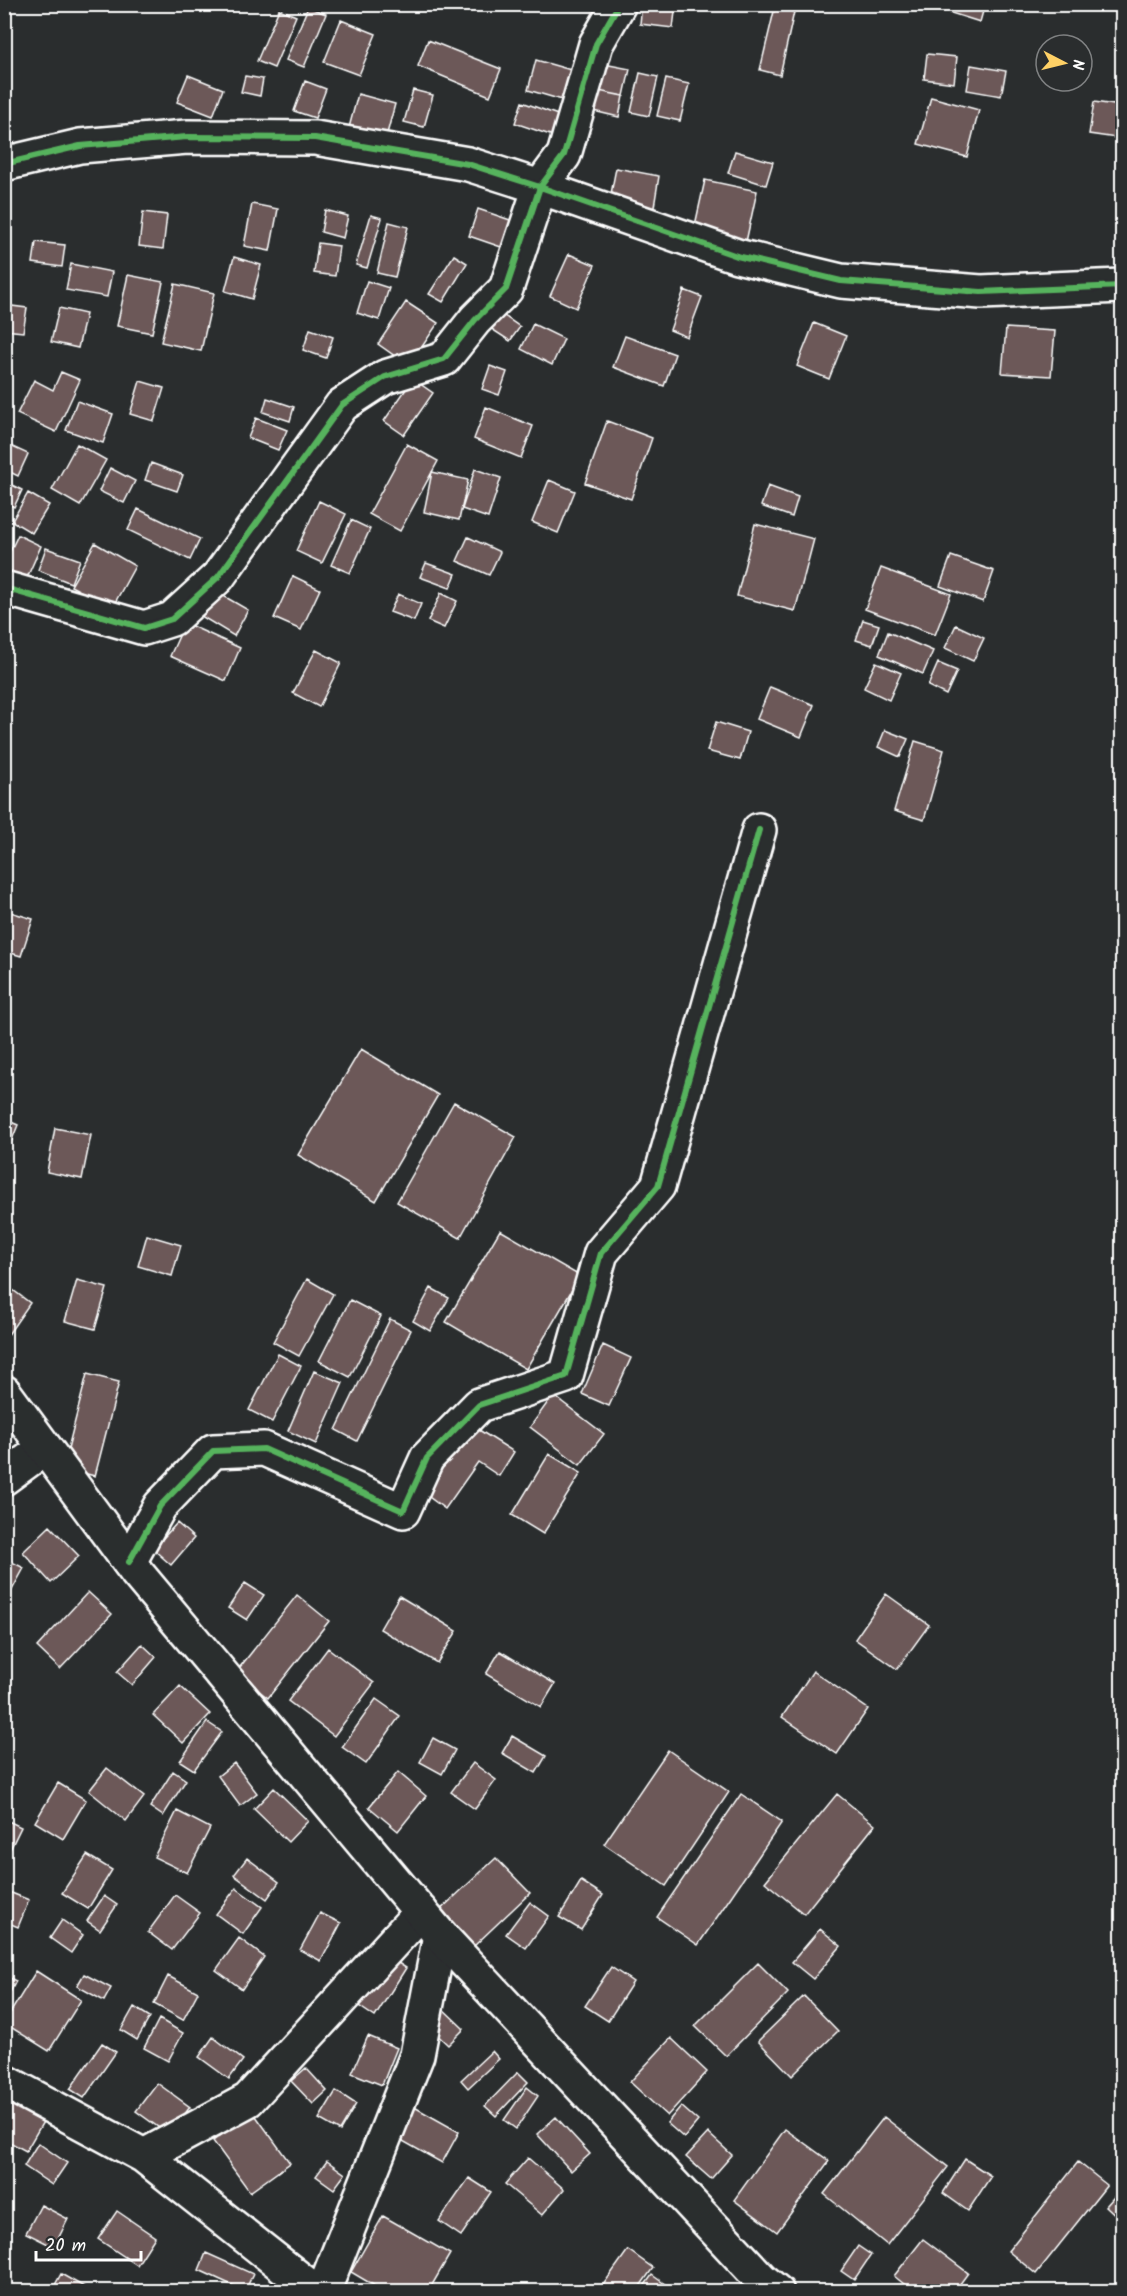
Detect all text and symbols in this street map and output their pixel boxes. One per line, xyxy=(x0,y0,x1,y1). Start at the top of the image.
north arrow xyxy=(1034,33,1094,93)
text: N xyxy=(1064,58,1090,71)
scale bar xyxy=(36,2224,141,2262)
text: 20 m xyxy=(45,2232,86,2261)

